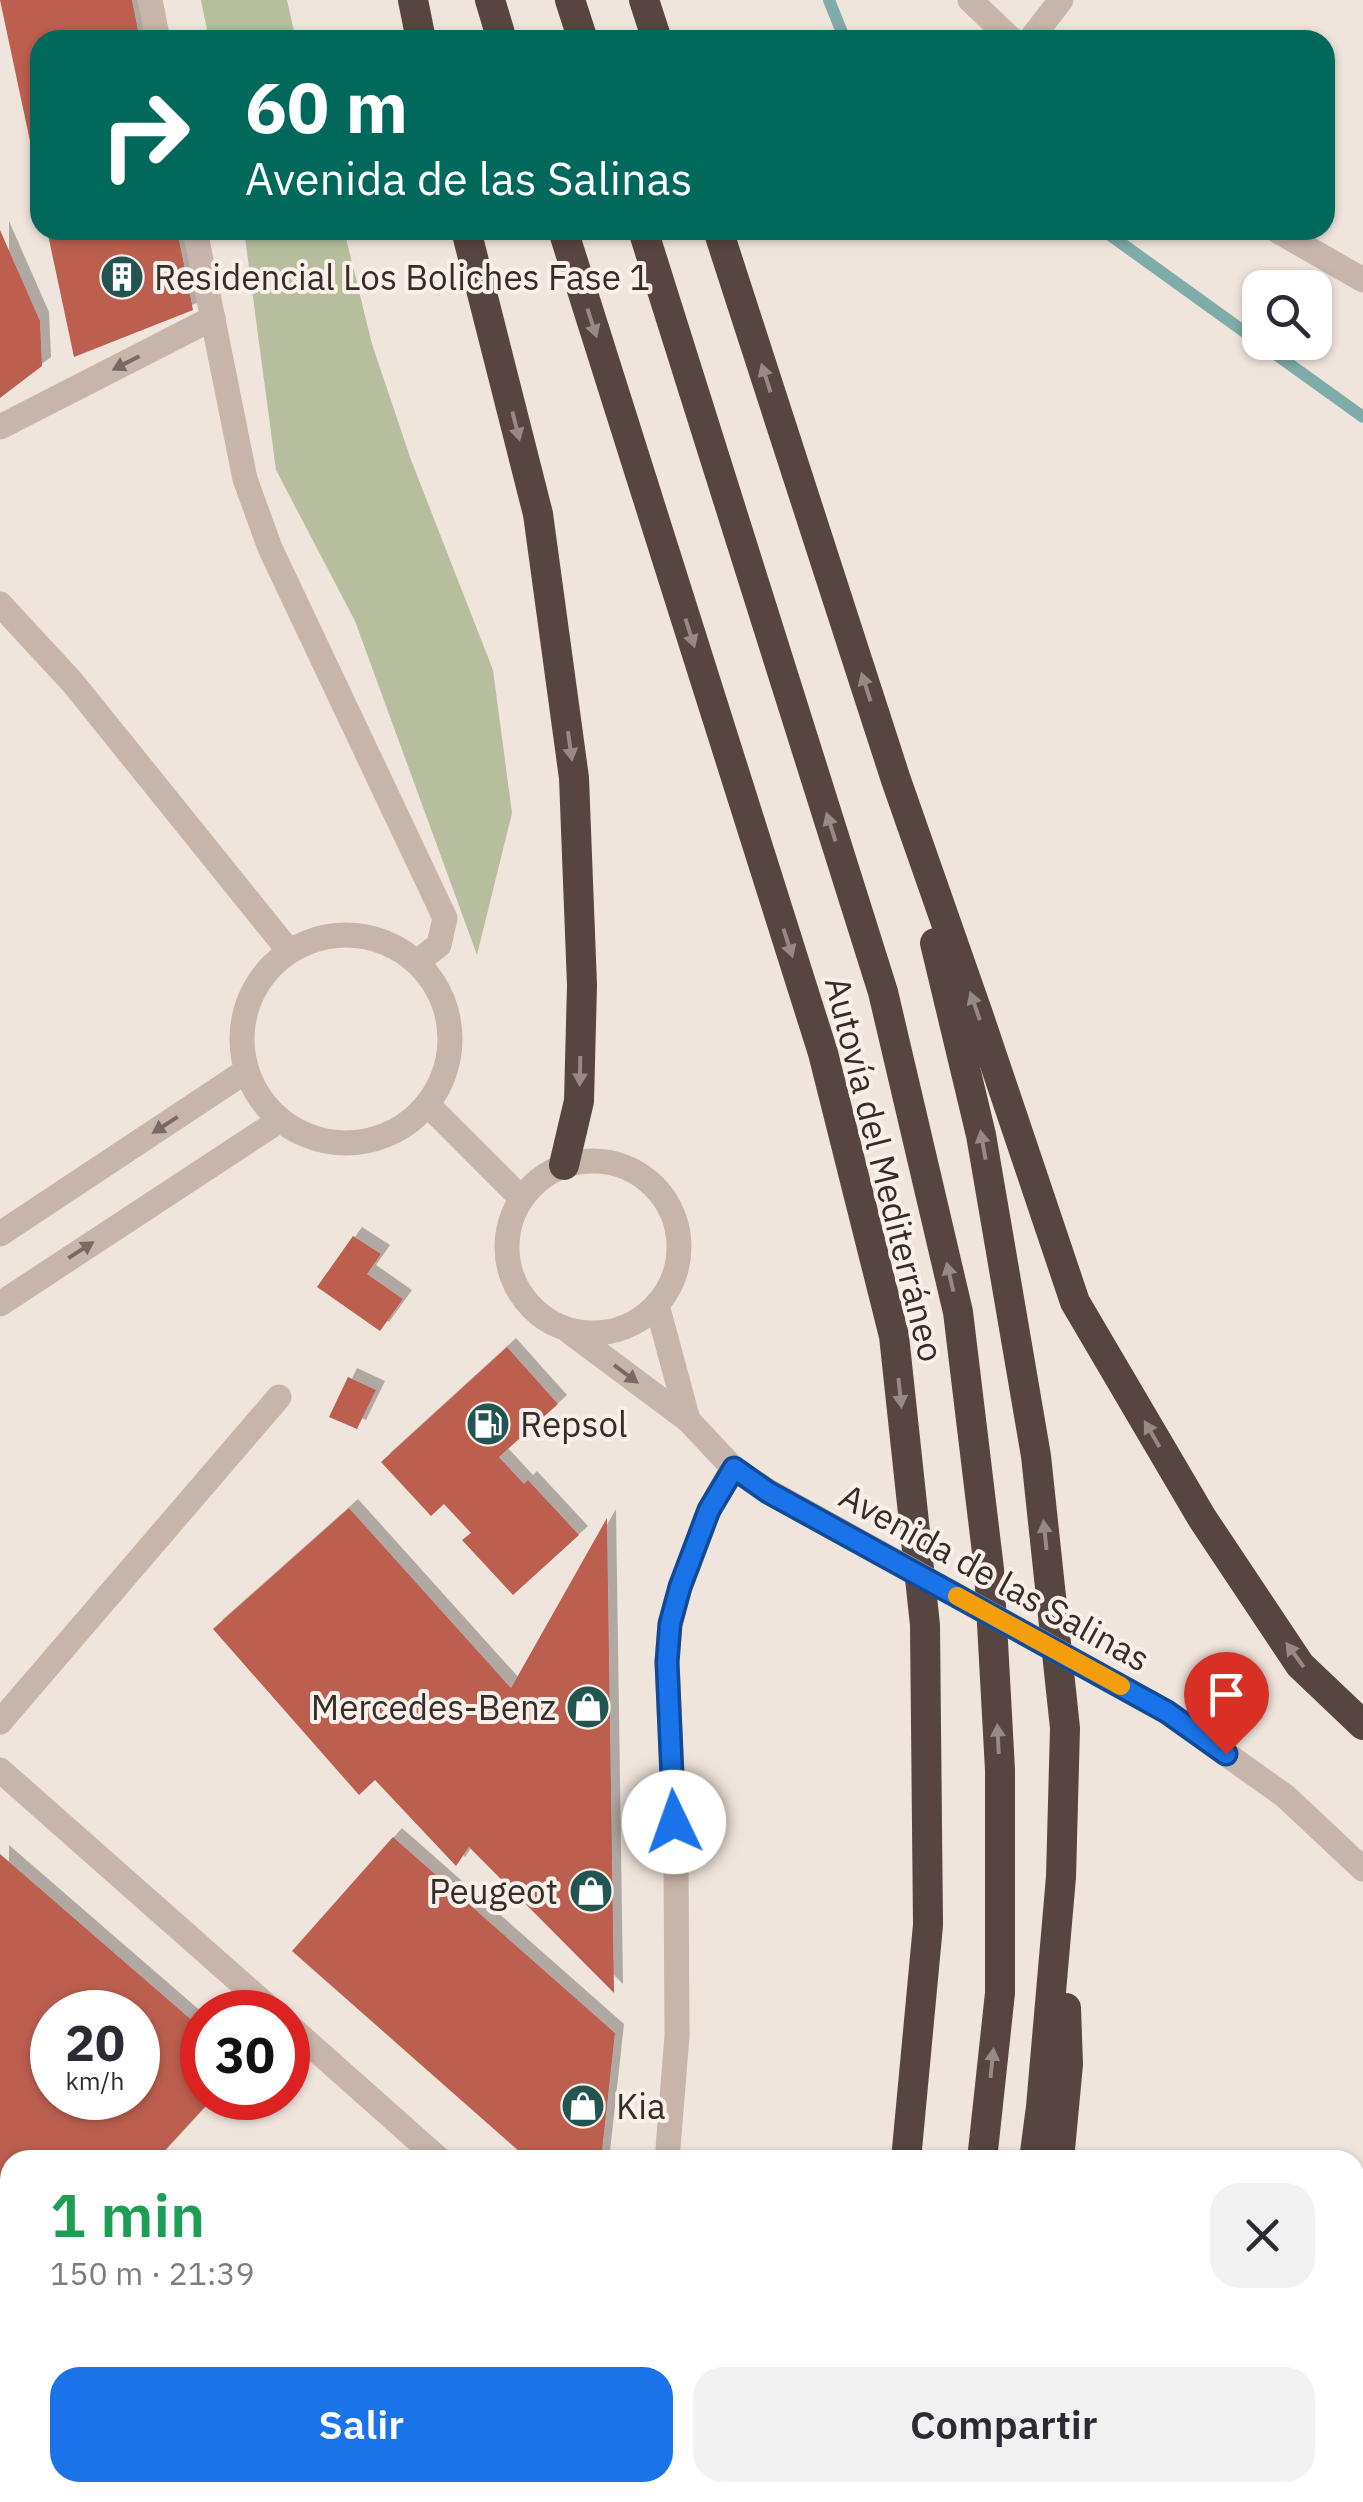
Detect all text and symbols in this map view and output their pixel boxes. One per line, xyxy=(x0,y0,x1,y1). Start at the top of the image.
text: 60 m xyxy=(245,61,408,152)
icon: right xyxy=(80,70,210,200)
text: Avenida de las Salinas xyxy=(245,149,692,207)
building icon: Residencial Los Boliches Fase 1 xyxy=(99,254,145,300)
place label: Residencial Los Boliches Fase 1 xyxy=(154,254,650,300)
map controls xyxy=(1242,270,1332,360)
button: search xyxy=(1242,270,1332,360)
one-way arrow xyxy=(585,308,600,339)
one-way arrow xyxy=(112,354,141,371)
one-way arrow xyxy=(758,362,773,392)
one-way arrow xyxy=(509,411,524,442)
one-way arrow xyxy=(683,618,698,648)
one-way arrow xyxy=(857,672,872,702)
one-way arrow xyxy=(562,731,578,763)
one-way arrow xyxy=(823,812,838,842)
one-way arrow xyxy=(782,928,797,958)
street label: Autovía del Mediterráneo xyxy=(815,972,955,1366)
one-way arrow xyxy=(967,991,982,1021)
one-way arrow xyxy=(571,1055,587,1087)
one-way arrow xyxy=(152,1115,179,1134)
one-way arrow xyxy=(974,1130,990,1161)
one-way arrow xyxy=(68,1242,95,1260)
one-way arrow xyxy=(942,1261,957,1292)
one-way arrow xyxy=(613,1364,639,1384)
one-way arrow xyxy=(892,1378,908,1410)
fuel station icon: Repsol xyxy=(465,1401,511,1447)
place label: Repsol xyxy=(520,1401,628,1447)
one-way arrow xyxy=(1144,1420,1161,1448)
street label: Avenida de las Salinas xyxy=(832,1473,1158,1681)
one-way arrow xyxy=(1036,1519,1052,1551)
one-way arrow xyxy=(1286,1642,1305,1669)
pin xyxy=(1184,1652,1269,1755)
icon: arrive xyxy=(1199,1667,1254,1722)
place label: Mercedes-Benz xyxy=(311,1684,556,1730)
shop icon: Mercedes-Benz xyxy=(565,1684,611,1730)
one-way arrow xyxy=(990,1722,1006,1754)
position arrow xyxy=(622,1770,726,1874)
place label: Peugeot xyxy=(429,1868,558,1914)
shop icon: Peugeot xyxy=(568,1868,614,1914)
speed limit sign: 30 xyxy=(180,1990,310,2120)
text: 20 xyxy=(65,2010,125,2075)
one-way arrow xyxy=(985,2047,1001,2078)
text: km/h xyxy=(66,2064,124,2097)
shop icon: Kia xyxy=(560,2083,606,2129)
place label: Kia xyxy=(616,2083,666,2129)
text: 1 min xyxy=(50,2175,205,2254)
button: close xyxy=(1210,2183,1315,2288)
text: 150 m · 21:39 xyxy=(50,2252,255,2294)
button: Salir xyxy=(50,2367,673,2482)
button: Compartir xyxy=(693,2367,1315,2482)

